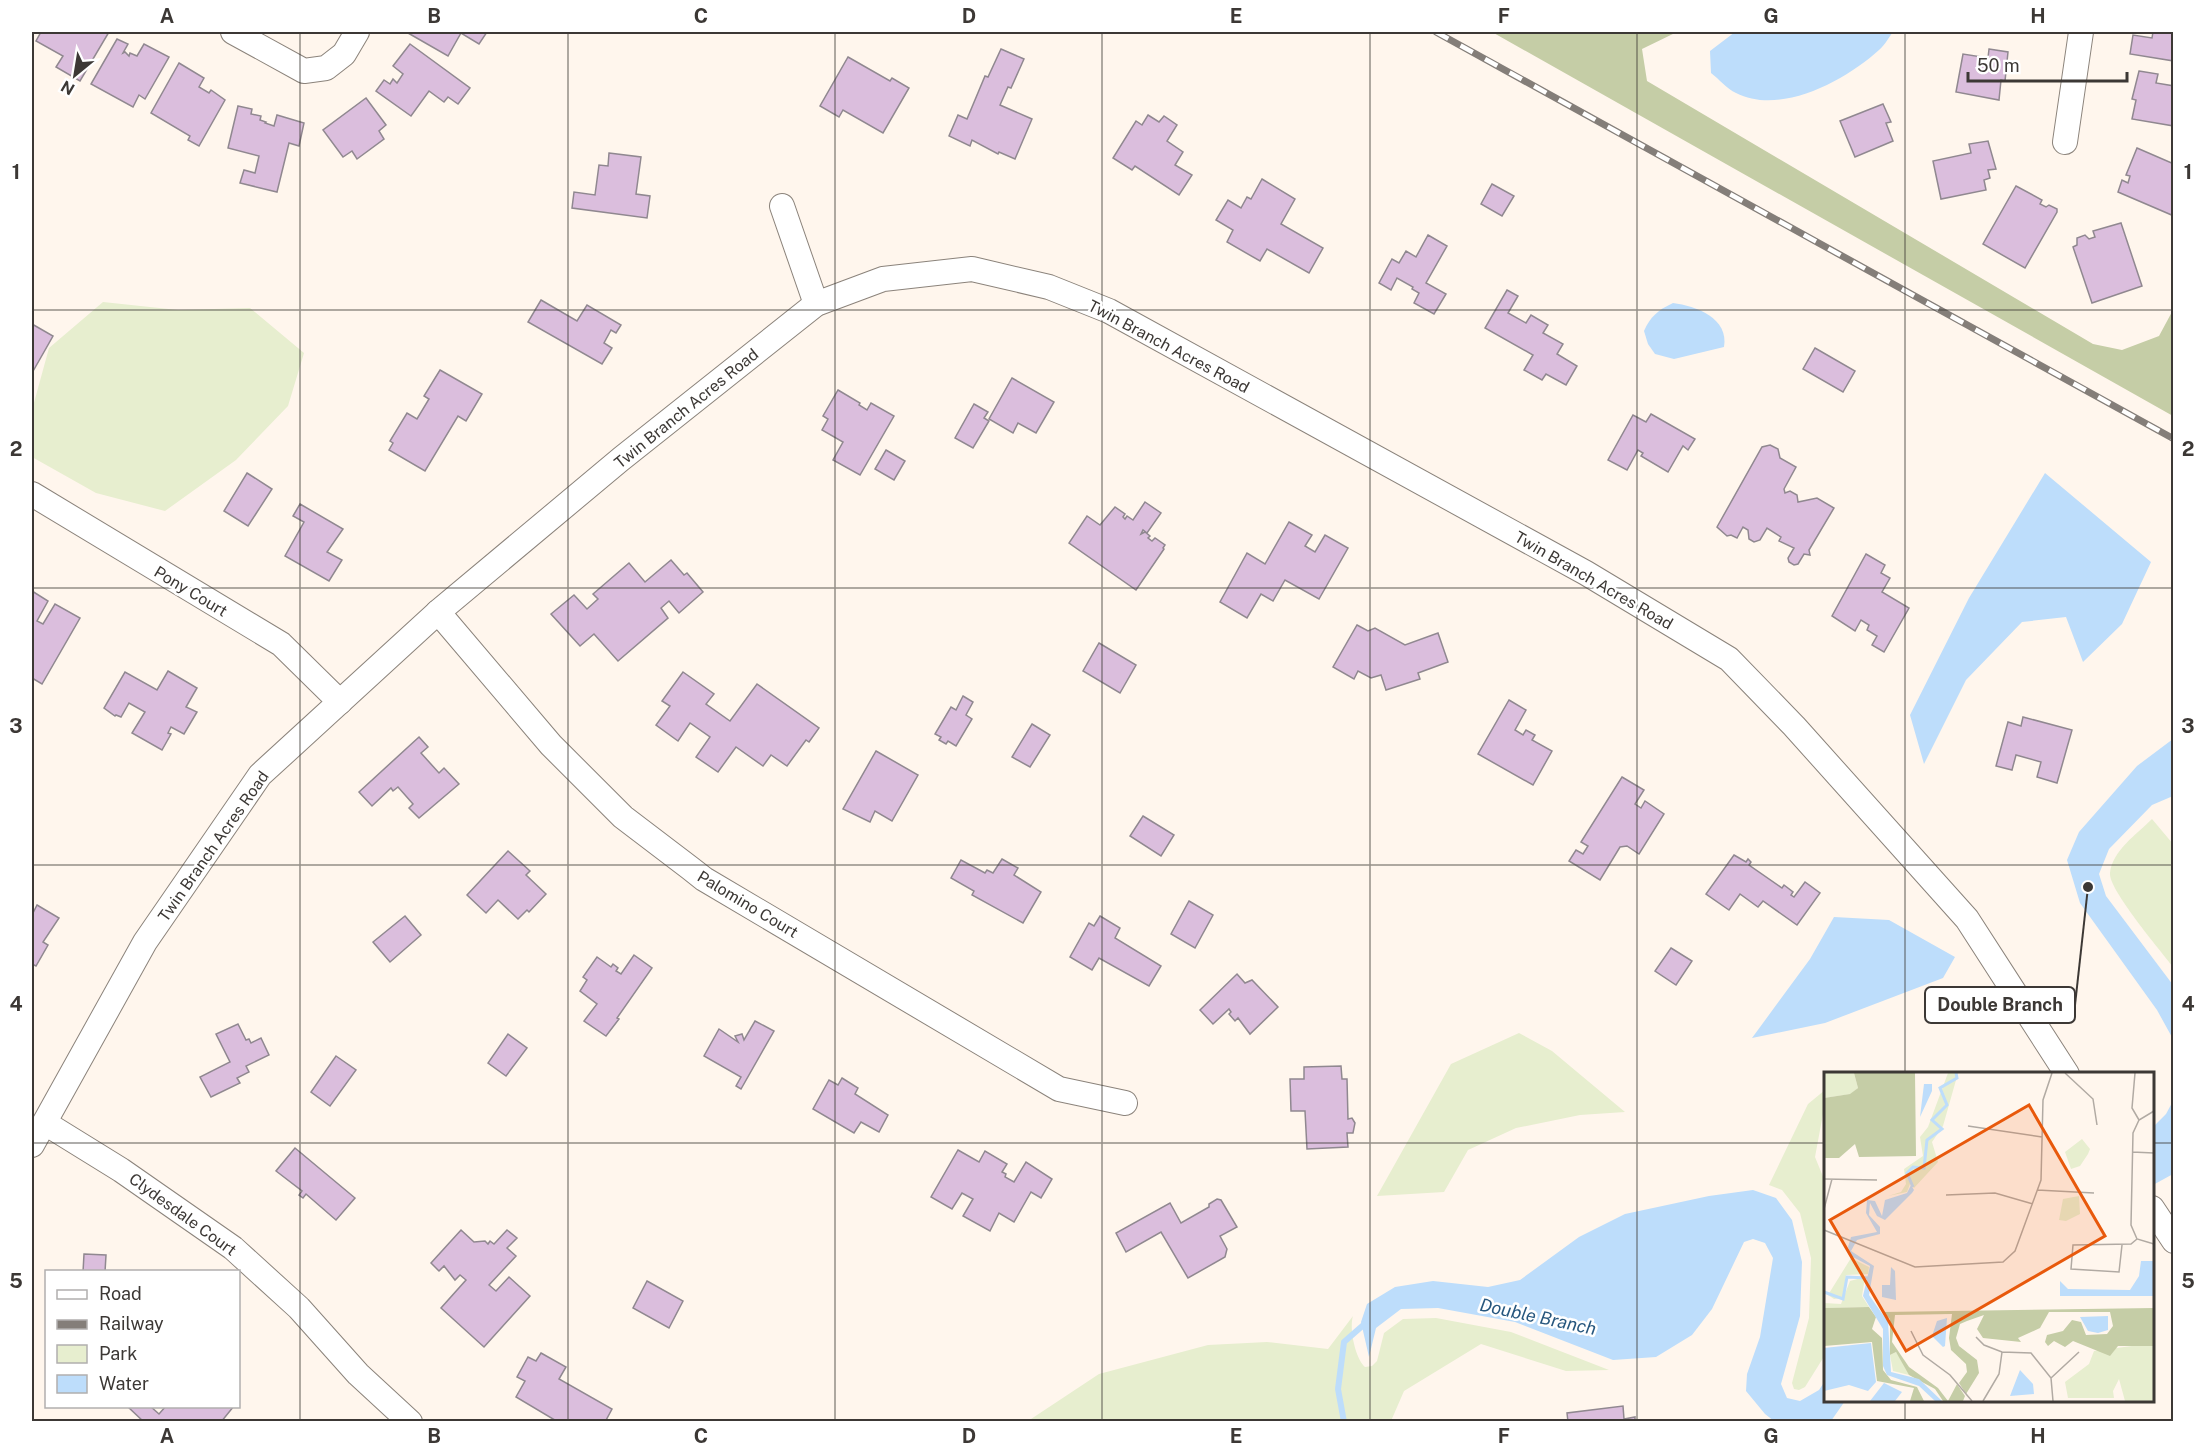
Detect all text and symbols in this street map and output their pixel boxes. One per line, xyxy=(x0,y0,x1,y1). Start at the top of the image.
text: A xyxy=(160,4,174,28)
text: B xyxy=(427,4,441,28)
text: C xyxy=(694,4,708,28)
text: D xyxy=(962,4,976,28)
text: E xyxy=(1230,4,1242,28)
text: F xyxy=(1498,4,1510,28)
text: G xyxy=(1763,4,1779,28)
text: H xyxy=(2030,4,2046,28)
north arrow xyxy=(45,45,105,105)
scale bar xyxy=(1968,45,2127,83)
text: 50 m xyxy=(1977,55,2020,76)
text: N xyxy=(58,76,78,99)
text: 1 xyxy=(12,160,20,184)
text: 1 xyxy=(2184,160,2192,184)
street label: Twin Branch Acres Road xyxy=(1085,296,1253,397)
street label: Twin Branch Acres Road xyxy=(611,344,762,472)
text: 2 xyxy=(10,437,22,461)
text: 2 xyxy=(2182,437,2194,461)
street label: Twin Branch Acres Road xyxy=(1511,527,1676,634)
street label: Pony Court xyxy=(151,562,231,621)
text: 3 xyxy=(9,714,23,738)
text: 3 xyxy=(2181,714,2195,738)
street label: Twin Branch Acres Road xyxy=(154,767,273,925)
street label: Palomino Court xyxy=(694,867,801,942)
callout: Double Branch xyxy=(1925,987,2075,1023)
text: 4 xyxy=(9,992,23,1016)
text: 4 xyxy=(2181,992,2195,1016)
text: Double Branch xyxy=(1937,994,2063,1015)
inset map xyxy=(1824,1072,2154,1402)
street label: Clydesdale Court xyxy=(125,1169,240,1260)
text: 5 xyxy=(9,1269,23,1293)
text: 5 xyxy=(2181,1269,2195,1293)
legend xyxy=(45,1270,240,1408)
text: Road xyxy=(99,1283,142,1304)
water label: Double Branch xyxy=(1478,1294,1598,1339)
text: Railway xyxy=(99,1313,164,1334)
text: Park xyxy=(99,1343,137,1364)
text: Water xyxy=(99,1373,149,1394)
text: A xyxy=(160,1424,174,1448)
text: B xyxy=(427,1424,441,1448)
text: C xyxy=(694,1424,708,1448)
text: D xyxy=(962,1424,976,1448)
text: E xyxy=(1230,1424,1242,1448)
text: F xyxy=(1498,1424,1510,1448)
text: G xyxy=(1763,1424,1779,1448)
text: H xyxy=(2030,1424,2046,1448)

